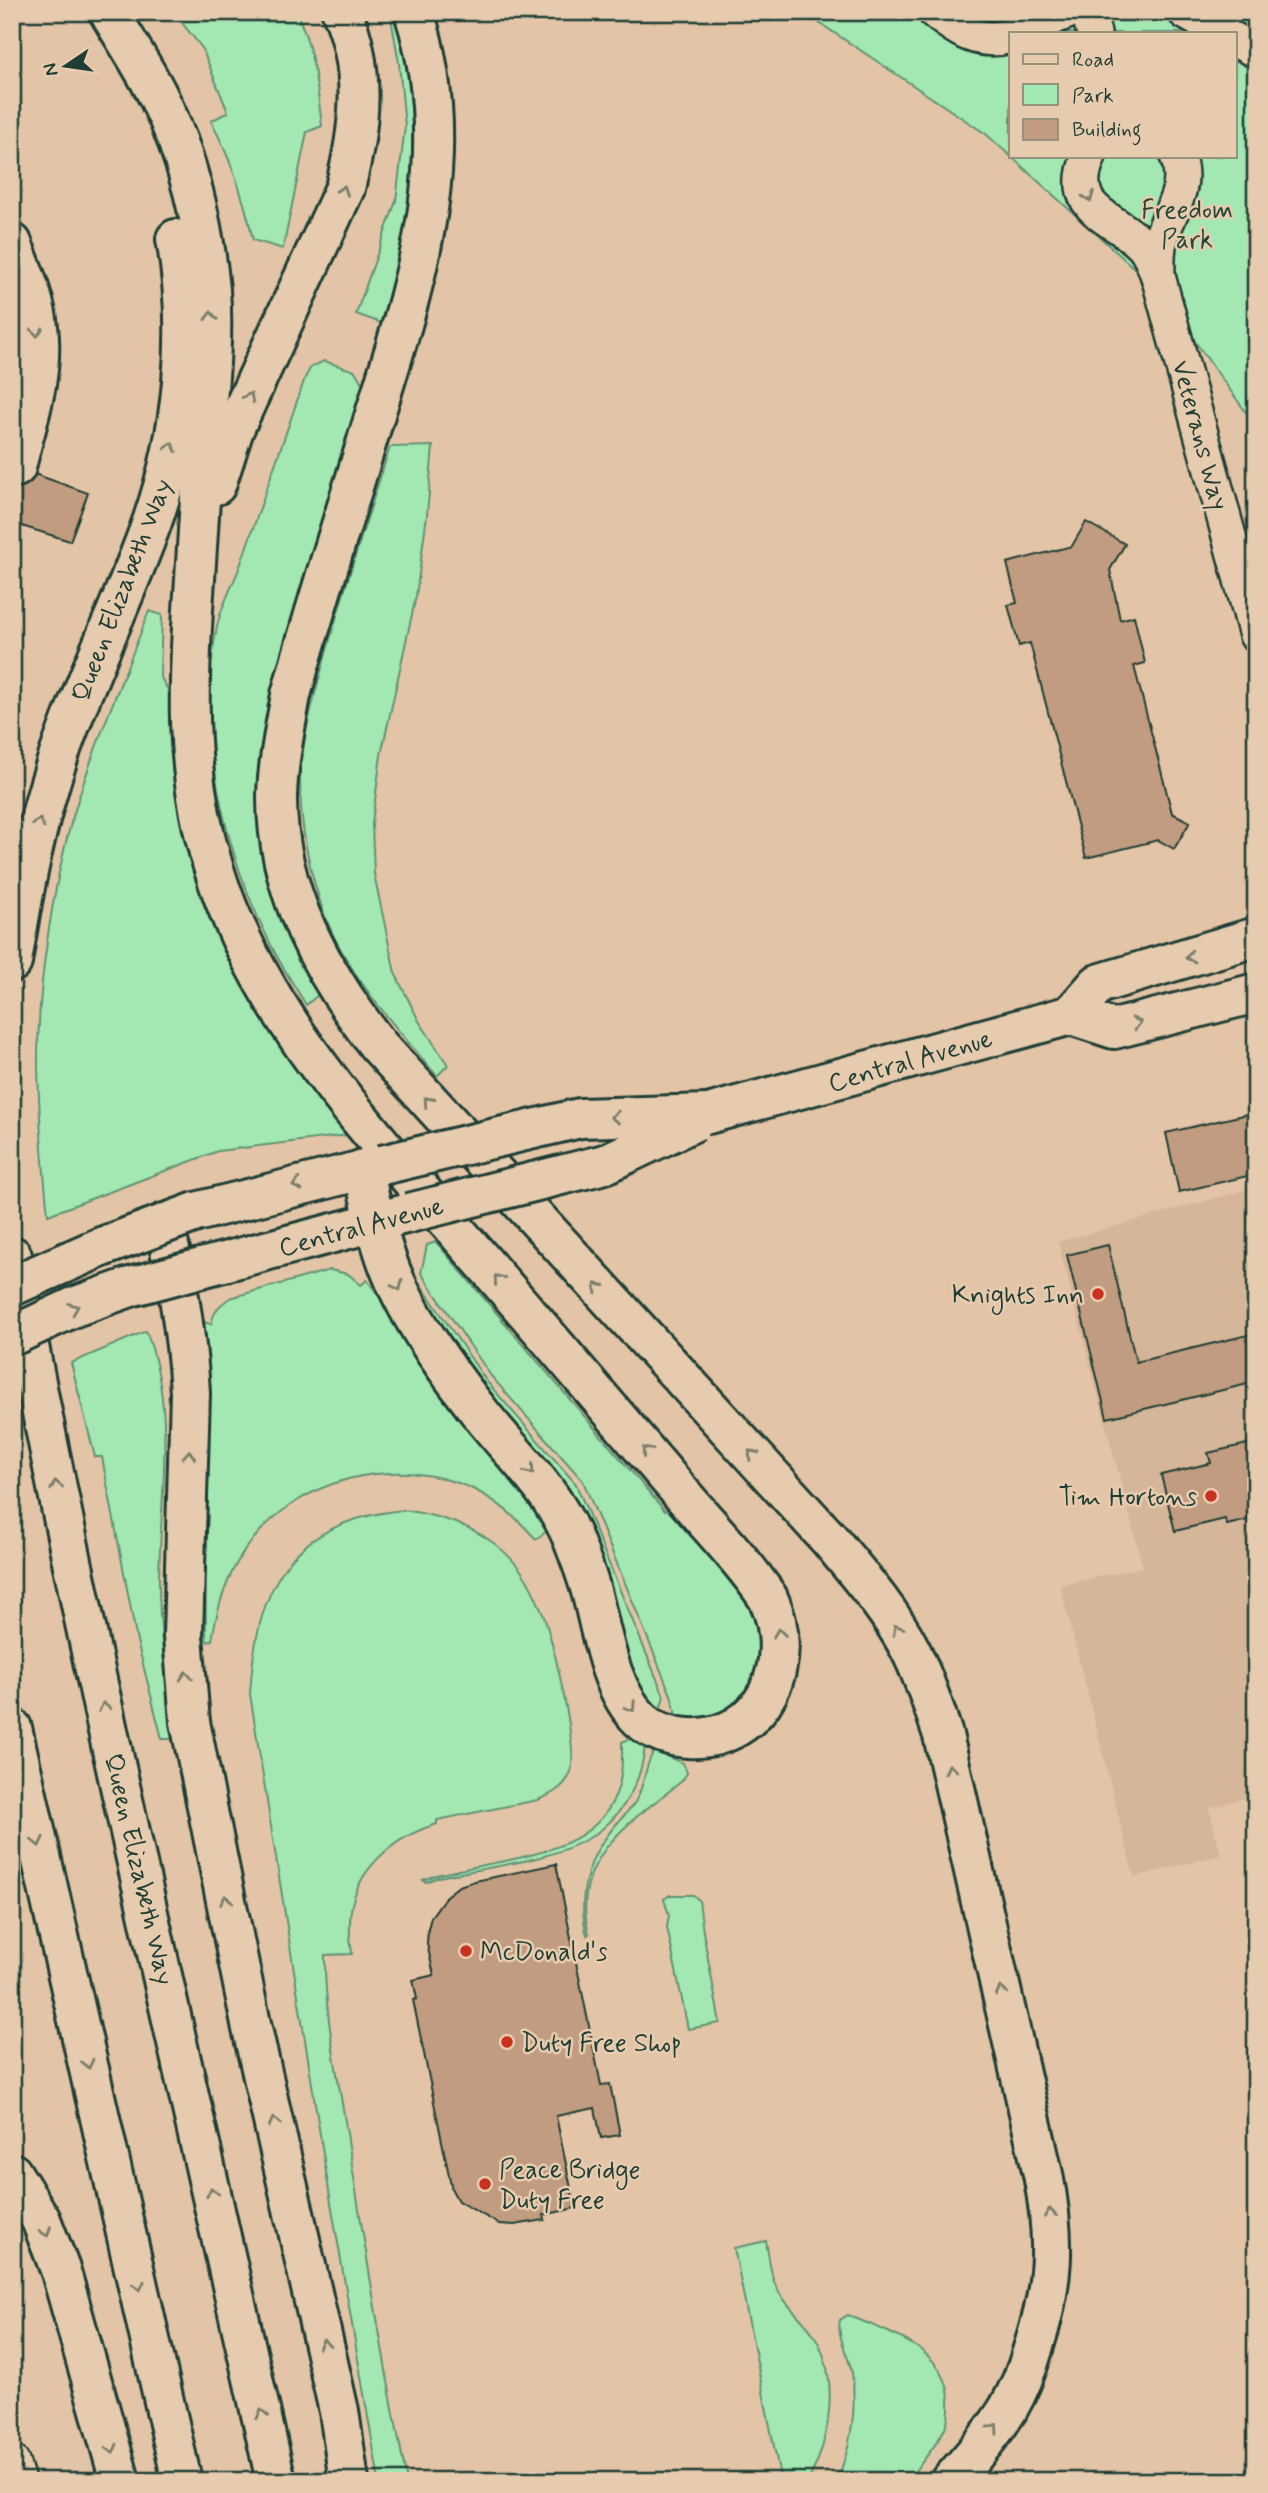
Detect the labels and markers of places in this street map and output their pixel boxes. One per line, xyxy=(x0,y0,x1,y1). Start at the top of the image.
place label: Knights Inn xyxy=(952,1279,1084,1315)
marker: Knights Inn xyxy=(1090,1286,1106,1302)
place label: Tim Hortons xyxy=(1058,1481,1197,1515)
marker: Tim Hortons xyxy=(1203,1488,1219,1504)
place label: McDonald's xyxy=(480,1936,608,1970)
marker: McDonald's xyxy=(458,1943,474,1959)
place label: Duty Free Shop xyxy=(521,2027,681,2061)
marker: Duty Free Shop xyxy=(499,2034,515,2050)
place label: Peace Bridge Duty Free xyxy=(499,2154,640,2218)
marker: Peace Bridge Duty Free xyxy=(477,2176,493,2192)

